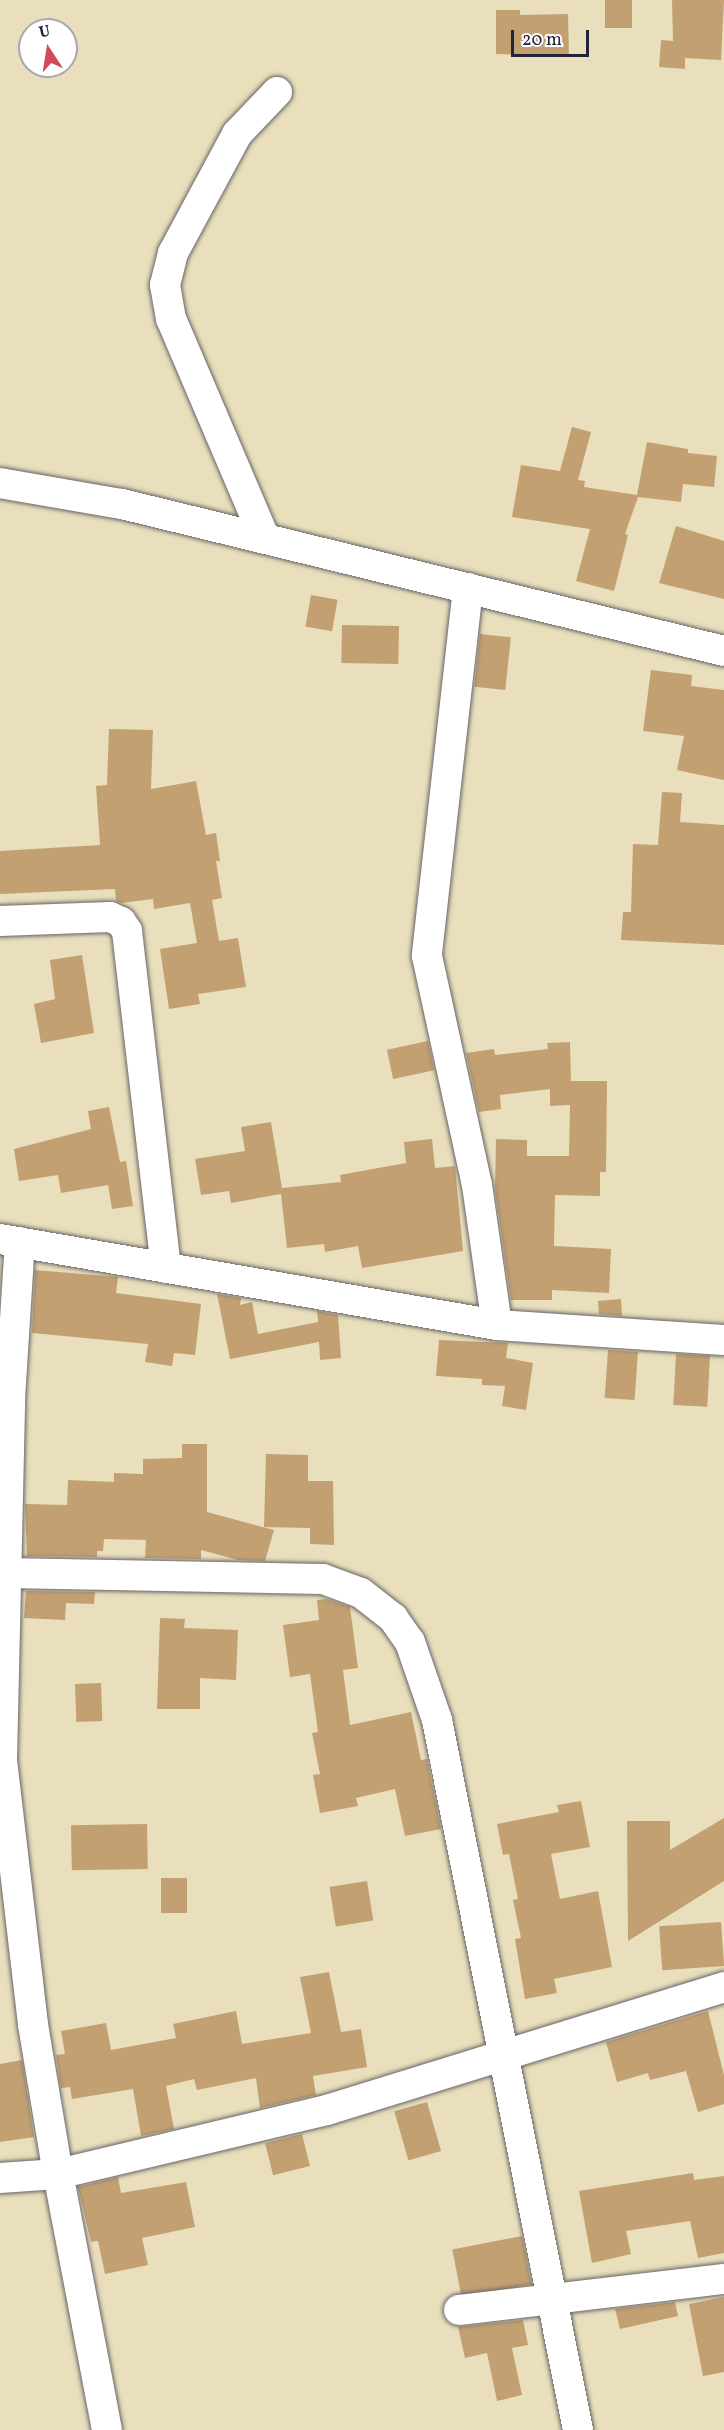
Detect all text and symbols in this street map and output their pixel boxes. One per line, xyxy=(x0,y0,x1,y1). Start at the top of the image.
north arrow xyxy=(18,18,78,78)
scale bar xyxy=(514,18,592,56)
text: U xyxy=(37,20,52,44)
text: 20 m xyxy=(522,28,562,53)

